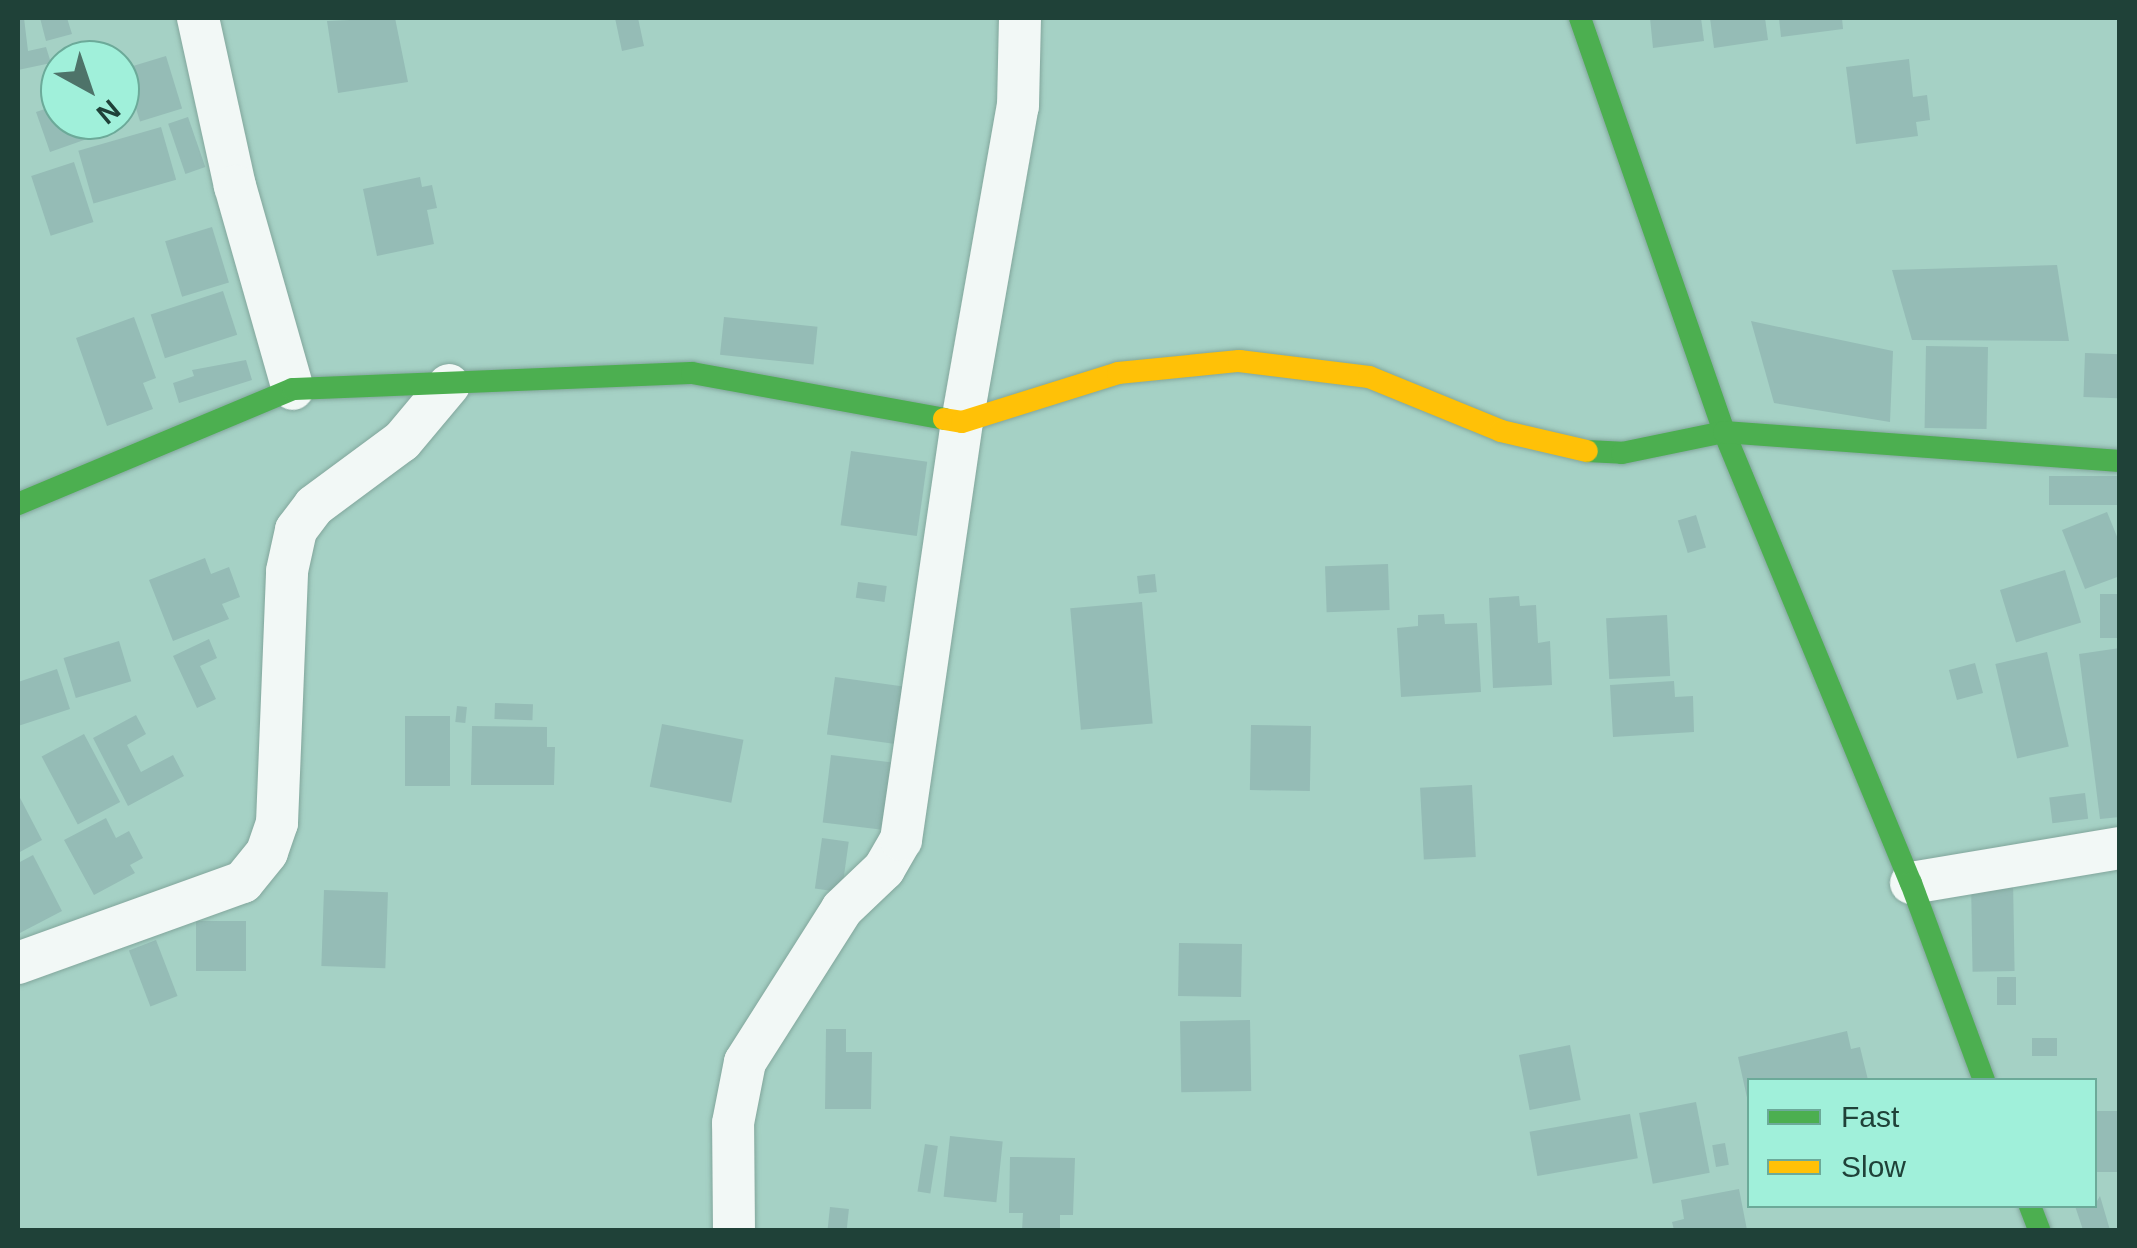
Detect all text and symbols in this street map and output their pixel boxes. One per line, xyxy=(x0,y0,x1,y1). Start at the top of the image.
north arrow xyxy=(40,40,140,140)
text: N xyxy=(91,93,126,130)
legend xyxy=(1747,1078,2097,1208)
text: Fast xyxy=(1841,1100,1899,1133)
text: Slow xyxy=(1841,1150,1906,1183)

